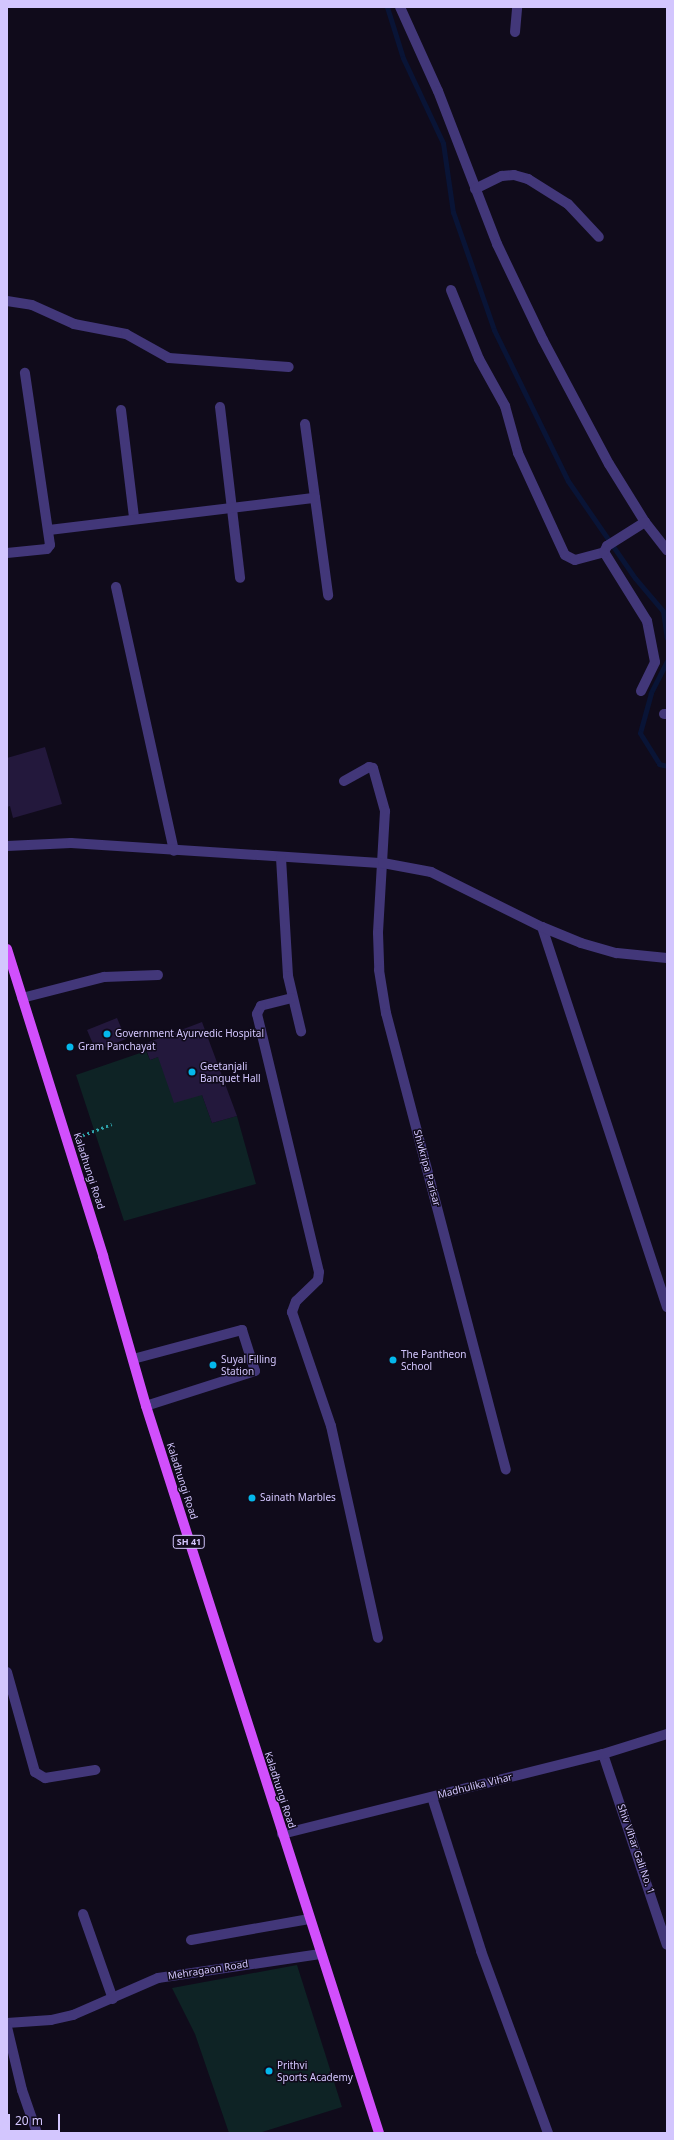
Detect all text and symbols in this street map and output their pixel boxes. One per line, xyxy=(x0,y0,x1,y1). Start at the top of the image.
place label: Government Ayurvedic Hospital xyxy=(115,1028,264,1040)
marker: Government Ayurvedic Hospital xyxy=(102,1029,112,1039)
place label: Gram Panchayat xyxy=(78,1041,156,1053)
marker: Gram Panchayat xyxy=(65,1042,75,1052)
place label: Geetanjali Banquet Hall xyxy=(200,1060,261,1084)
marker: Geetanjali Banquet Hall xyxy=(187,1067,197,1077)
street label: Shivkripa Parisar xyxy=(411,1128,443,1208)
street label: Kaladhungi Road xyxy=(71,1131,107,1211)
place label: The Pantheon School xyxy=(401,1348,466,1372)
place label: Suyal Filling Station xyxy=(221,1353,276,1376)
marker: The Pantheon School xyxy=(388,1355,398,1365)
marker: Suyal Filling Station xyxy=(208,1360,218,1370)
street label: Kaladhungi Road xyxy=(164,1441,200,1521)
place label: Sainath Marbles xyxy=(260,1492,336,1504)
marker: Sainath Marbles xyxy=(247,1493,257,1503)
road number: SH 41 xyxy=(172,1535,206,1549)
street label: Kaladhungi Road xyxy=(262,1750,298,1830)
street label: Madhulika Vihar xyxy=(436,1771,514,1801)
street label: Shiv Vihar Gali No. 1 xyxy=(615,1802,657,1896)
street label: Mehragaon Road xyxy=(167,1958,249,1982)
place label: Prithvi Sports Academy xyxy=(277,2059,353,2082)
marker: Prithvi Sports Academy xyxy=(264,2066,274,2076)
scale bar xyxy=(10,2106,62,2132)
text: 20 m xyxy=(15,2112,43,2129)

